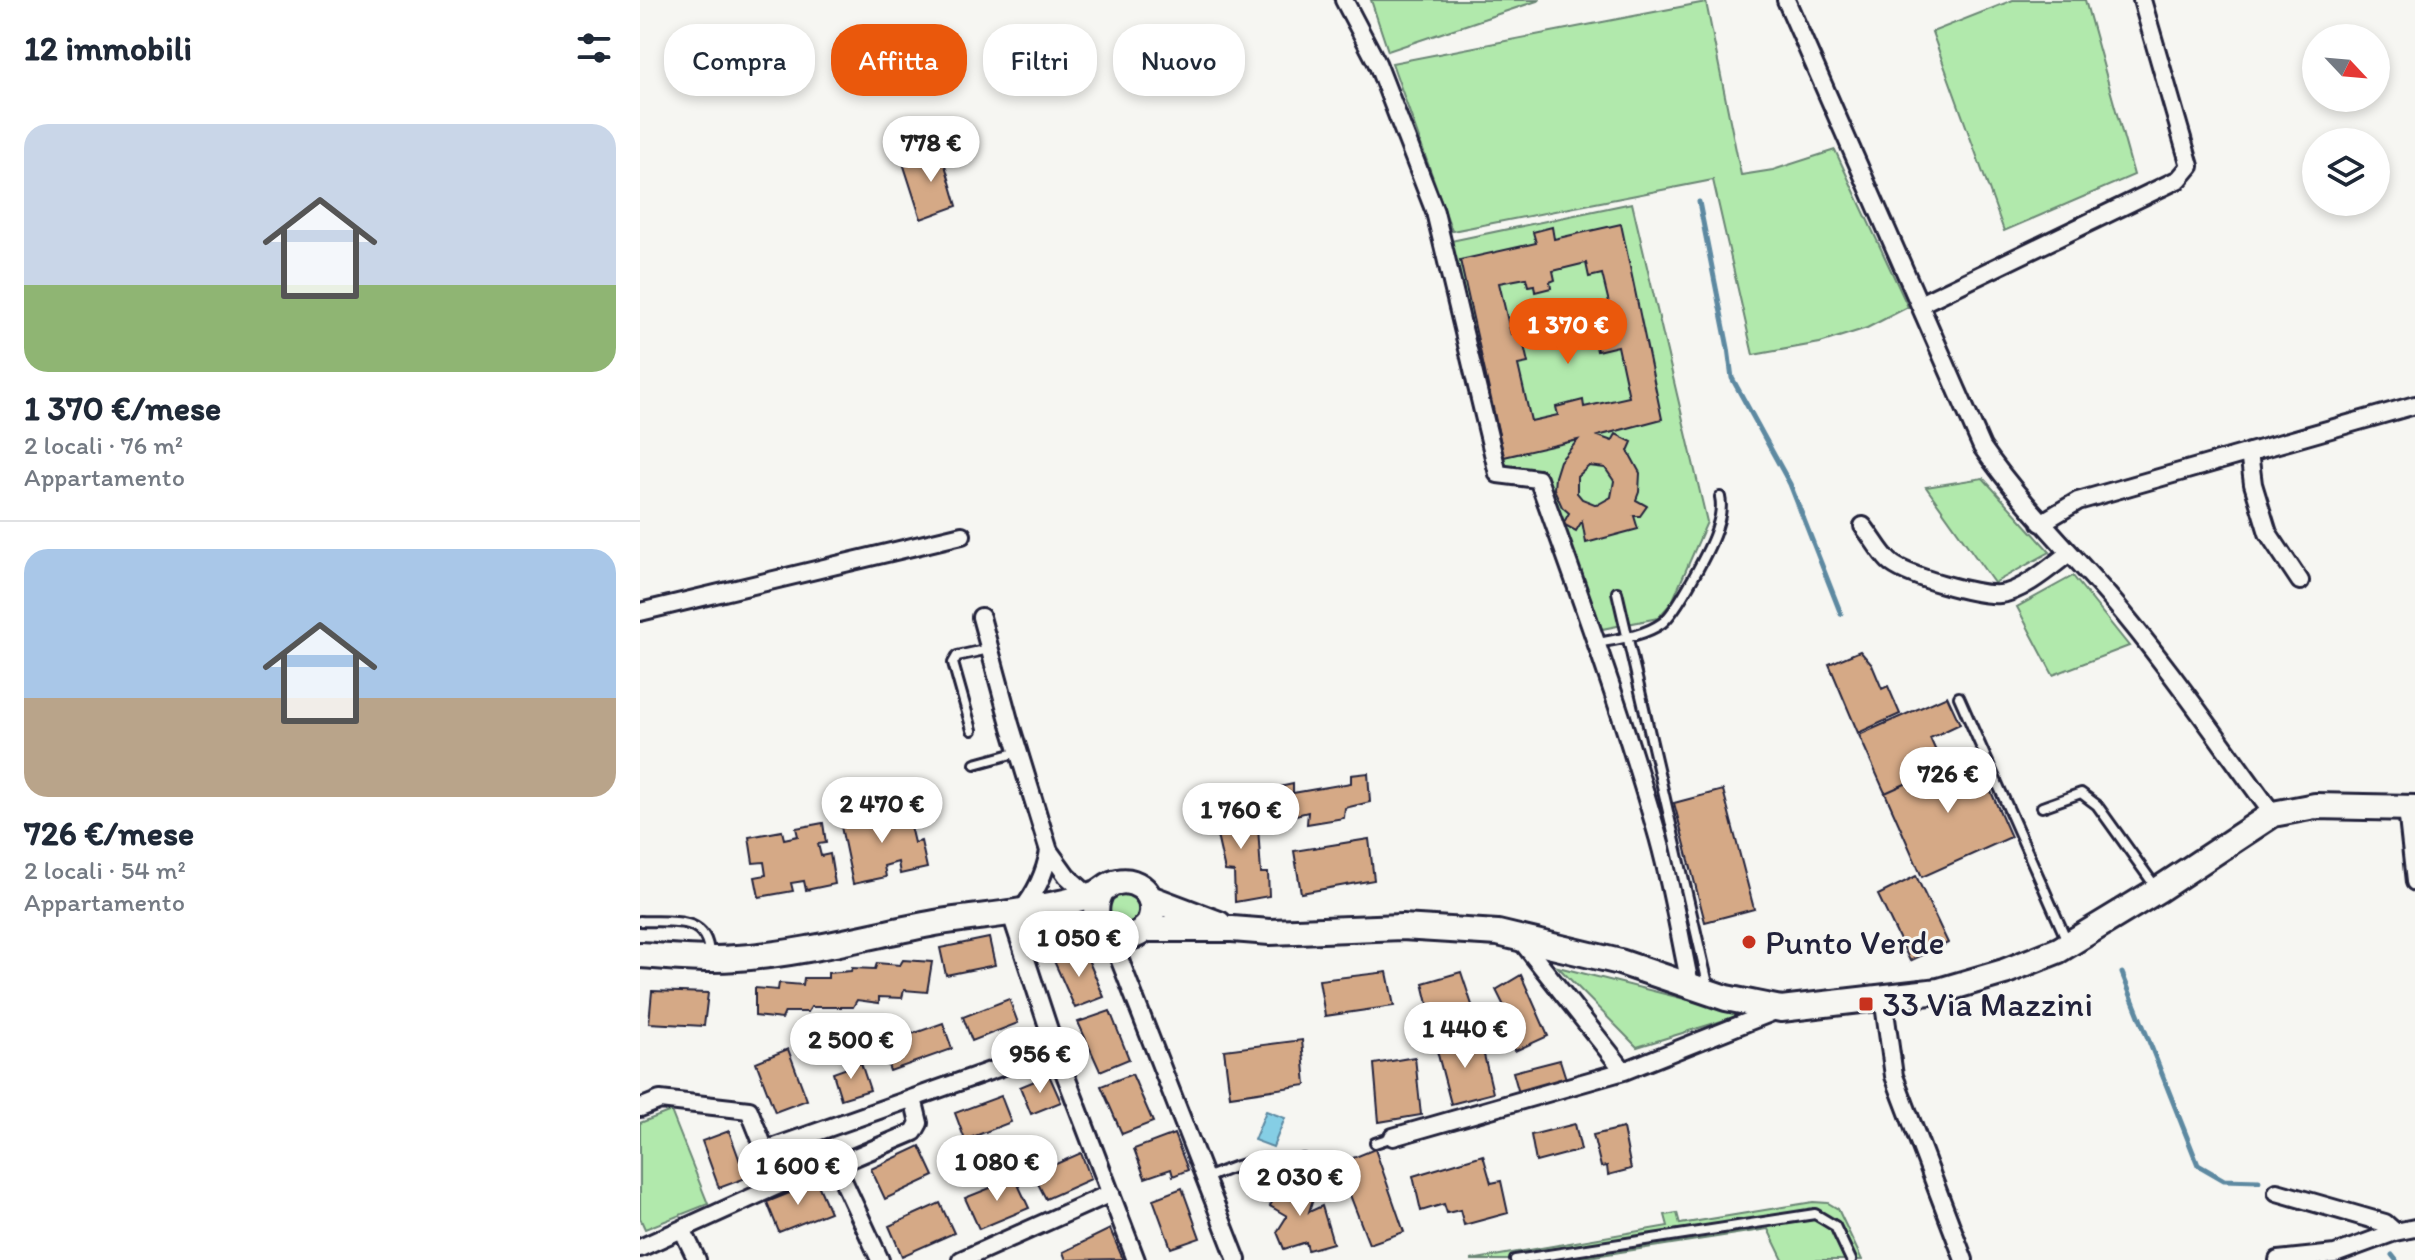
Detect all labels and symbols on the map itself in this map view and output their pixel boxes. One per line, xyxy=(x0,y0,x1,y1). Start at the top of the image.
north arrow xyxy=(2302,24,2390,112)
pin: 778 € xyxy=(875,116,987,184)
pin: 1 370 € xyxy=(1494,298,1642,366)
pin: 726 € xyxy=(1892,747,2004,815)
pin: 2 470 € xyxy=(808,777,956,845)
pin: 1 760 € xyxy=(1167,783,1315,851)
pin: 1 050 € xyxy=(1005,911,1153,979)
place label: Punto Verde xyxy=(1765,922,1945,963)
marker: Punto Verde xyxy=(1740,933,1758,951)
place label: 33 Via Mazzini xyxy=(1882,984,2093,1025)
marker: 33 Via Mazzini xyxy=(1857,995,1875,1013)
pin: 1 440 € xyxy=(1391,1002,1539,1070)
pin: 2 500 € xyxy=(777,1013,925,1081)
pin: 956 € xyxy=(984,1027,1096,1095)
pin: 1 080 € xyxy=(923,1135,1071,1203)
pin: 1 600 € xyxy=(724,1139,872,1207)
pin: 2 030 € xyxy=(1226,1150,1374,1218)

